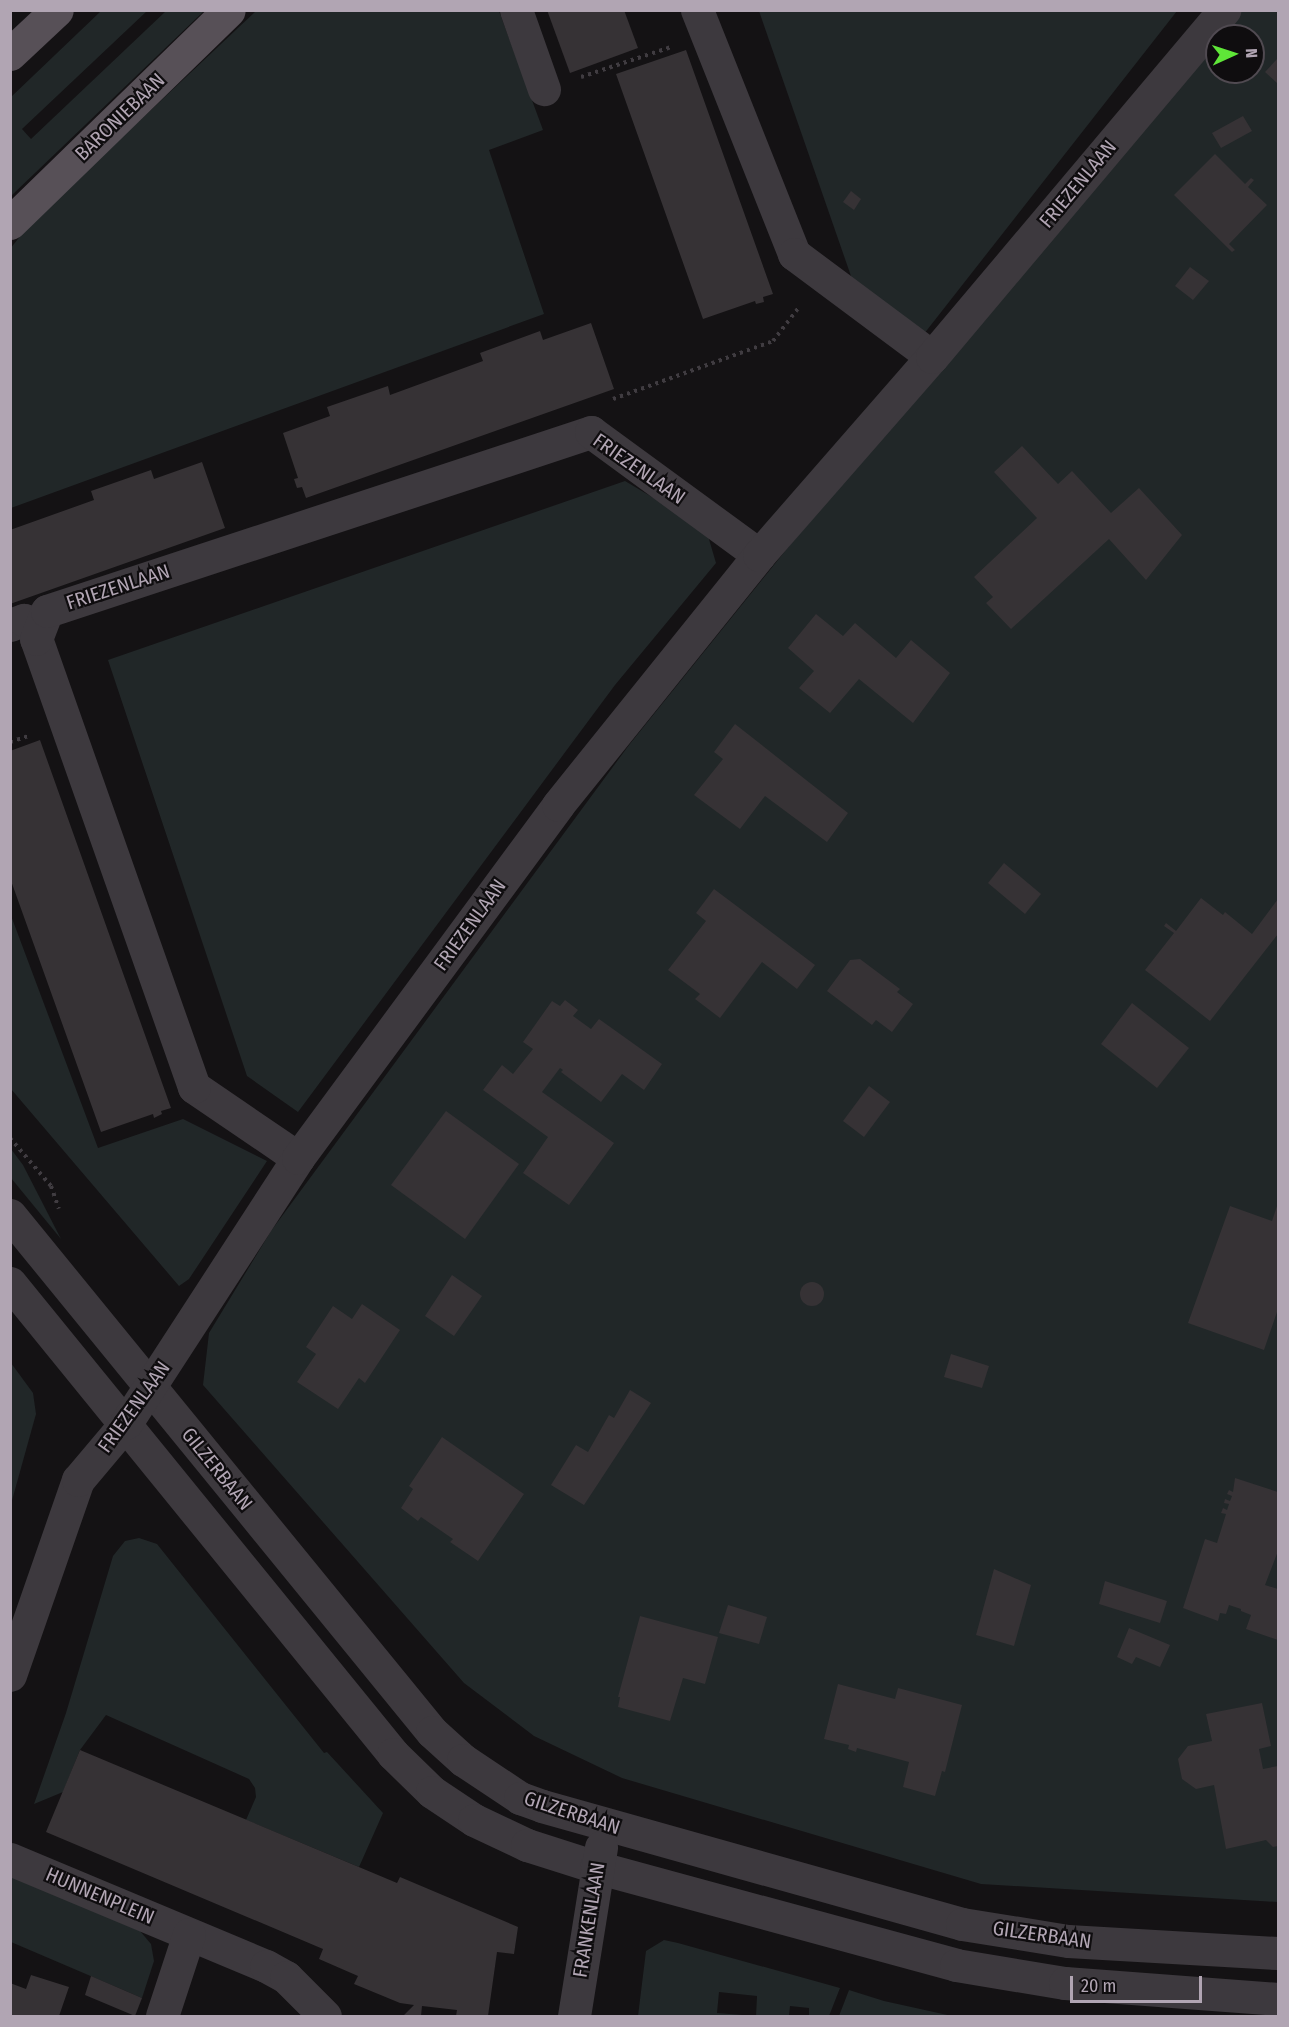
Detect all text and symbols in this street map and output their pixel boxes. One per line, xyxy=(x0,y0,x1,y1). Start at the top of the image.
north arrow xyxy=(1205,24,1265,84)
text: N xyxy=(1242,48,1261,58)
street label: BARONIEBAAN xyxy=(70,68,170,166)
street label: FRIEZENLAAN xyxy=(1034,135,1122,233)
street label: FRIEZENLAAN xyxy=(588,428,690,510)
street label: FRIEZENLAAN xyxy=(63,559,173,615)
street label: FRIEZENLAAN xyxy=(429,875,511,975)
street label: FRIEZENLAAN xyxy=(93,1357,175,1457)
street label: GILZERBAAN xyxy=(176,1423,258,1515)
street label: GILZERBAAN xyxy=(521,1786,623,1840)
street label: FRANKENLAAN xyxy=(568,1861,610,1979)
street label: HUNNENPLEIN xyxy=(42,1862,158,1930)
street label: GILZERBAAN xyxy=(991,1916,1093,1954)
scale bar xyxy=(1073,1964,1205,2002)
text: 20 m xyxy=(1081,1975,1116,1997)

